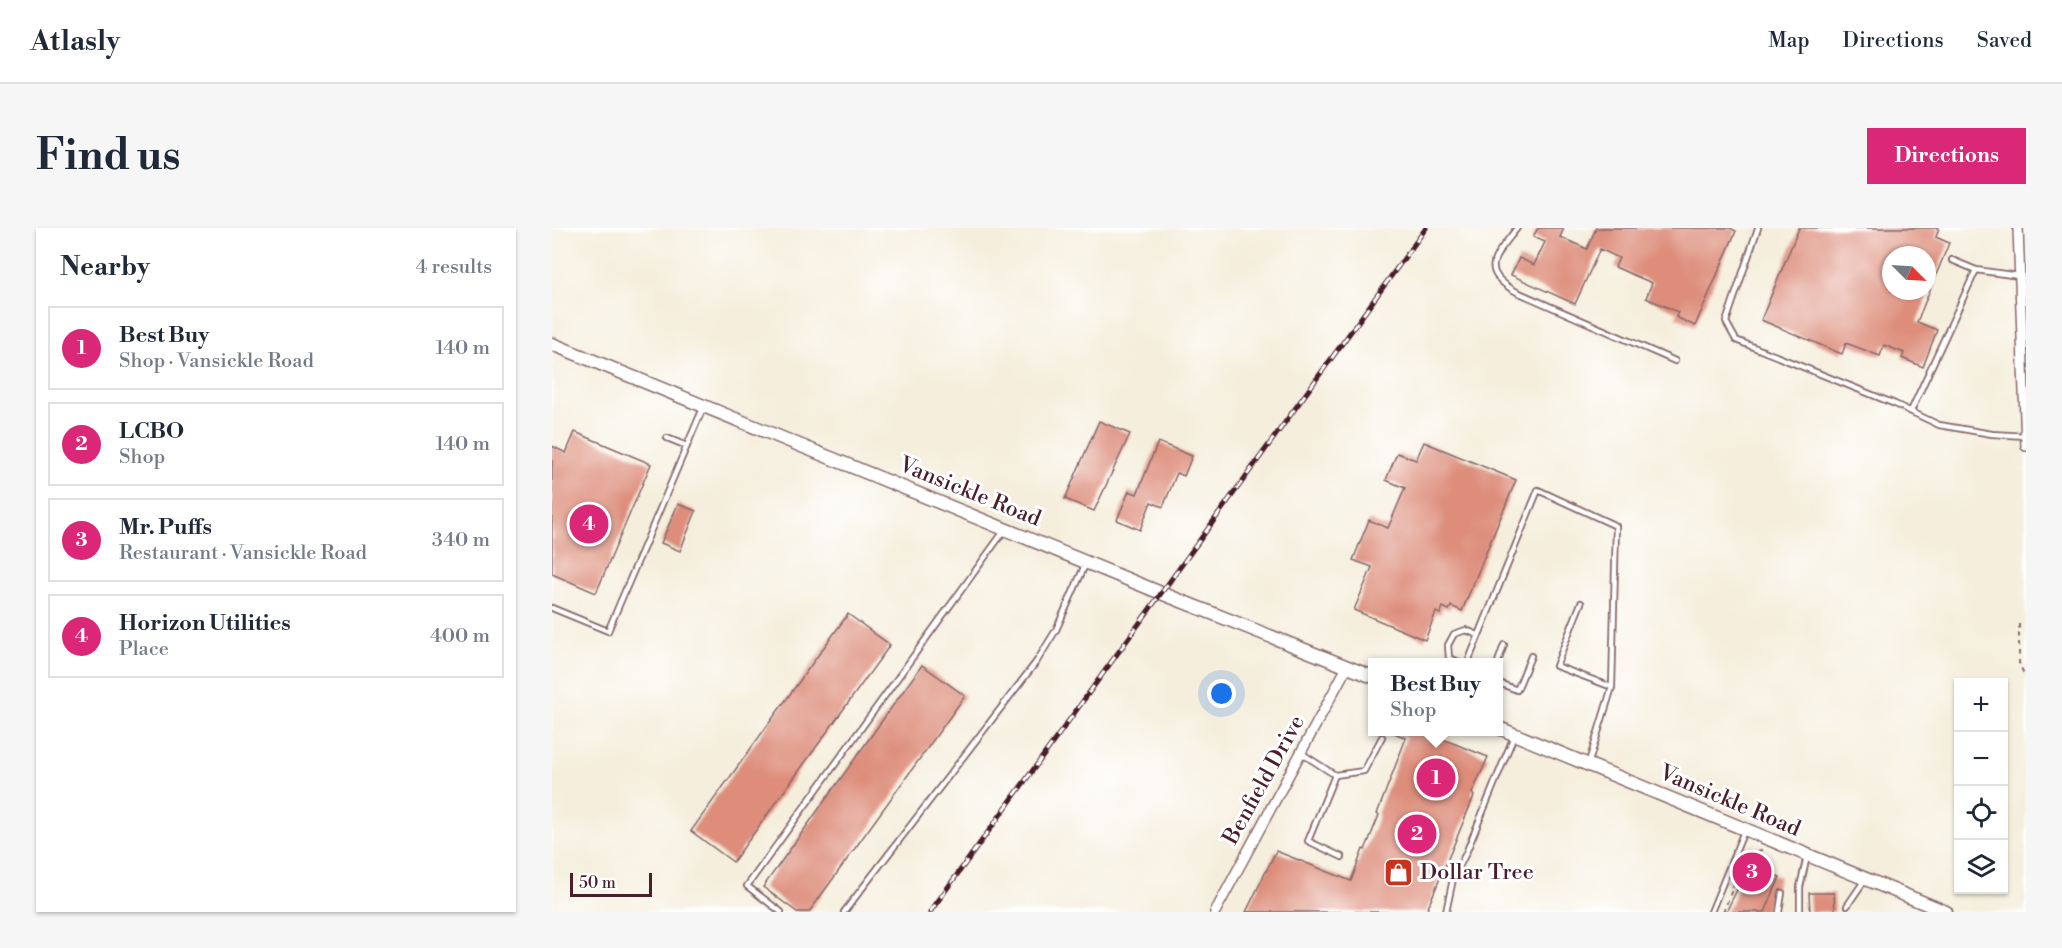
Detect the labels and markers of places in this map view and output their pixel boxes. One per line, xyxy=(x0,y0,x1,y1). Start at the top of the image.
pin: 4 xyxy=(570,502,609,546)
pin: 1 xyxy=(1416,756,1456,800)
pin: 2 xyxy=(1398,812,1436,856)
pin: 3 xyxy=(1732,850,1772,894)
shop icon: Dollar Tree xyxy=(1383,856,1415,888)
place label: Dollar Tree xyxy=(1420,859,1534,886)

